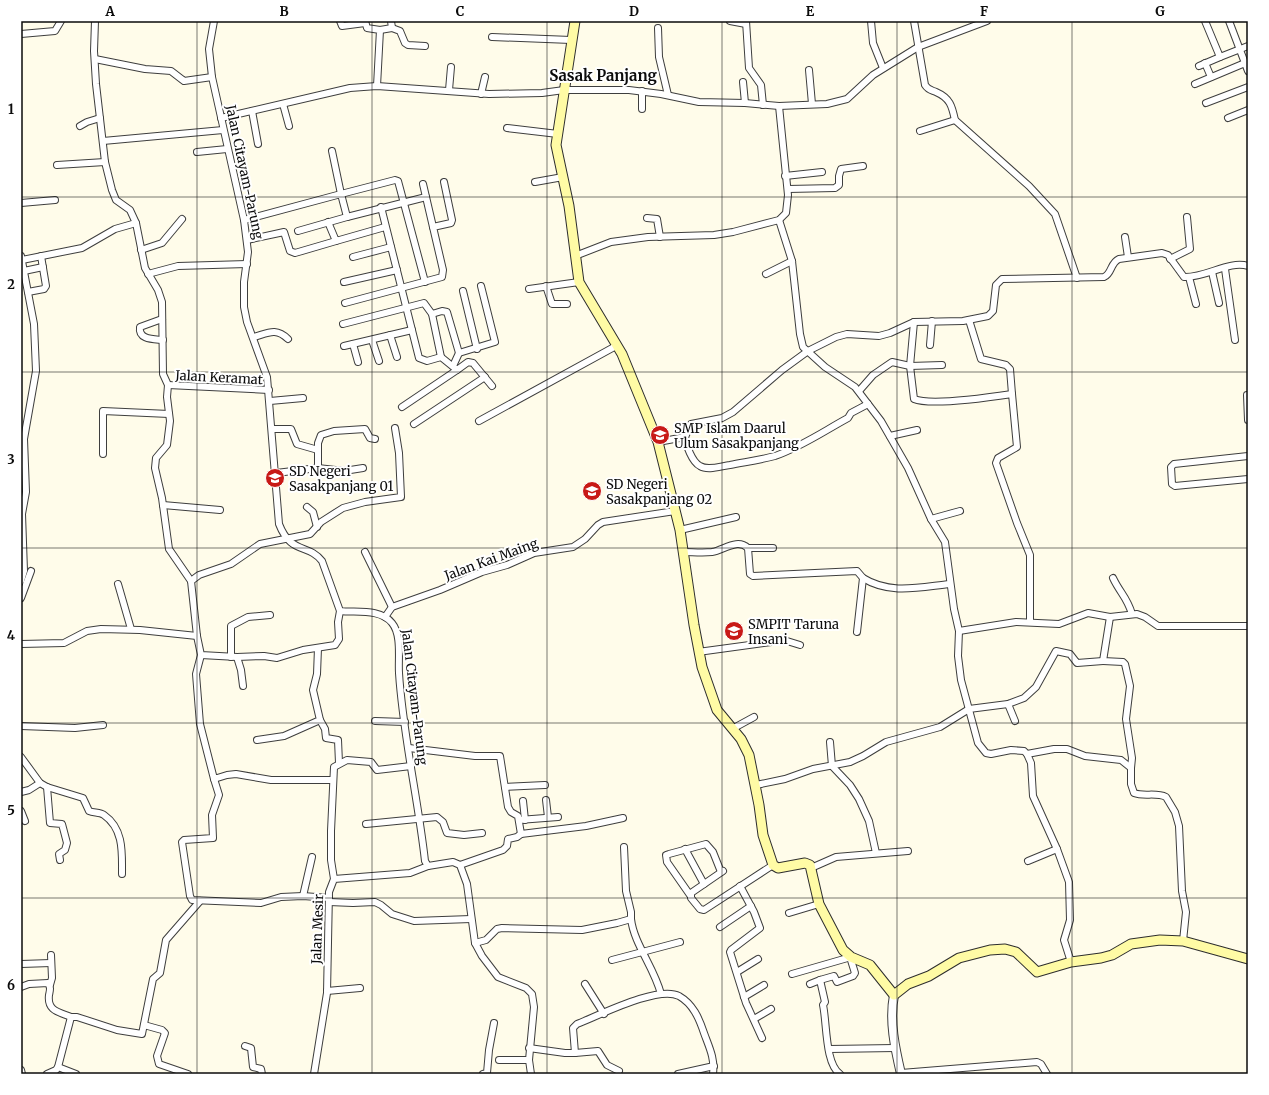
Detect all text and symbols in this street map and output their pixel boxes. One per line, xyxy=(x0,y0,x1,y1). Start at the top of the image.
text: A xyxy=(104,3,115,20)
text: B xyxy=(279,3,289,20)
text: C xyxy=(456,3,465,20)
text: D xyxy=(629,3,639,20)
text: E xyxy=(806,3,815,20)
text: F xyxy=(980,3,988,20)
text: G xyxy=(1155,3,1165,20)
district label: Sasak Panjang xyxy=(549,66,657,85)
text: 1 xyxy=(8,101,14,118)
street label: Jalan Citayam-Parung xyxy=(222,102,267,241)
text: 2 xyxy=(7,276,15,293)
street label: Jalan Keramat xyxy=(174,367,263,388)
place label: SMP Islam Daarul Ulum Sasakpanjang xyxy=(674,420,799,452)
school or university icon: SMP Islam Daarul Ulum Sasakpanjang xyxy=(649,424,671,446)
text: 3 xyxy=(7,451,15,468)
place label: SD Negeri Sasakpanjang 01 xyxy=(289,463,393,495)
school or university icon: SD Negeri Sasakpanjang 01 xyxy=(264,467,286,489)
place label: SD Negeri Sasakpanjang 02 xyxy=(606,476,713,508)
school or university icon: SD Negeri Sasakpanjang 02 xyxy=(581,480,603,502)
street label: Jalan Kai Maing xyxy=(441,535,540,585)
place label: SMPIT Taruna Insani xyxy=(748,616,839,648)
school or university icon: SMPIT Taruna Insani xyxy=(723,620,745,642)
text: 4 xyxy=(7,627,16,644)
street label: Jalan Citayam-Parung xyxy=(398,627,431,766)
text: 5 xyxy=(7,802,15,819)
street label: Jalan Mesir xyxy=(308,894,327,965)
text: 6 xyxy=(7,977,15,994)

